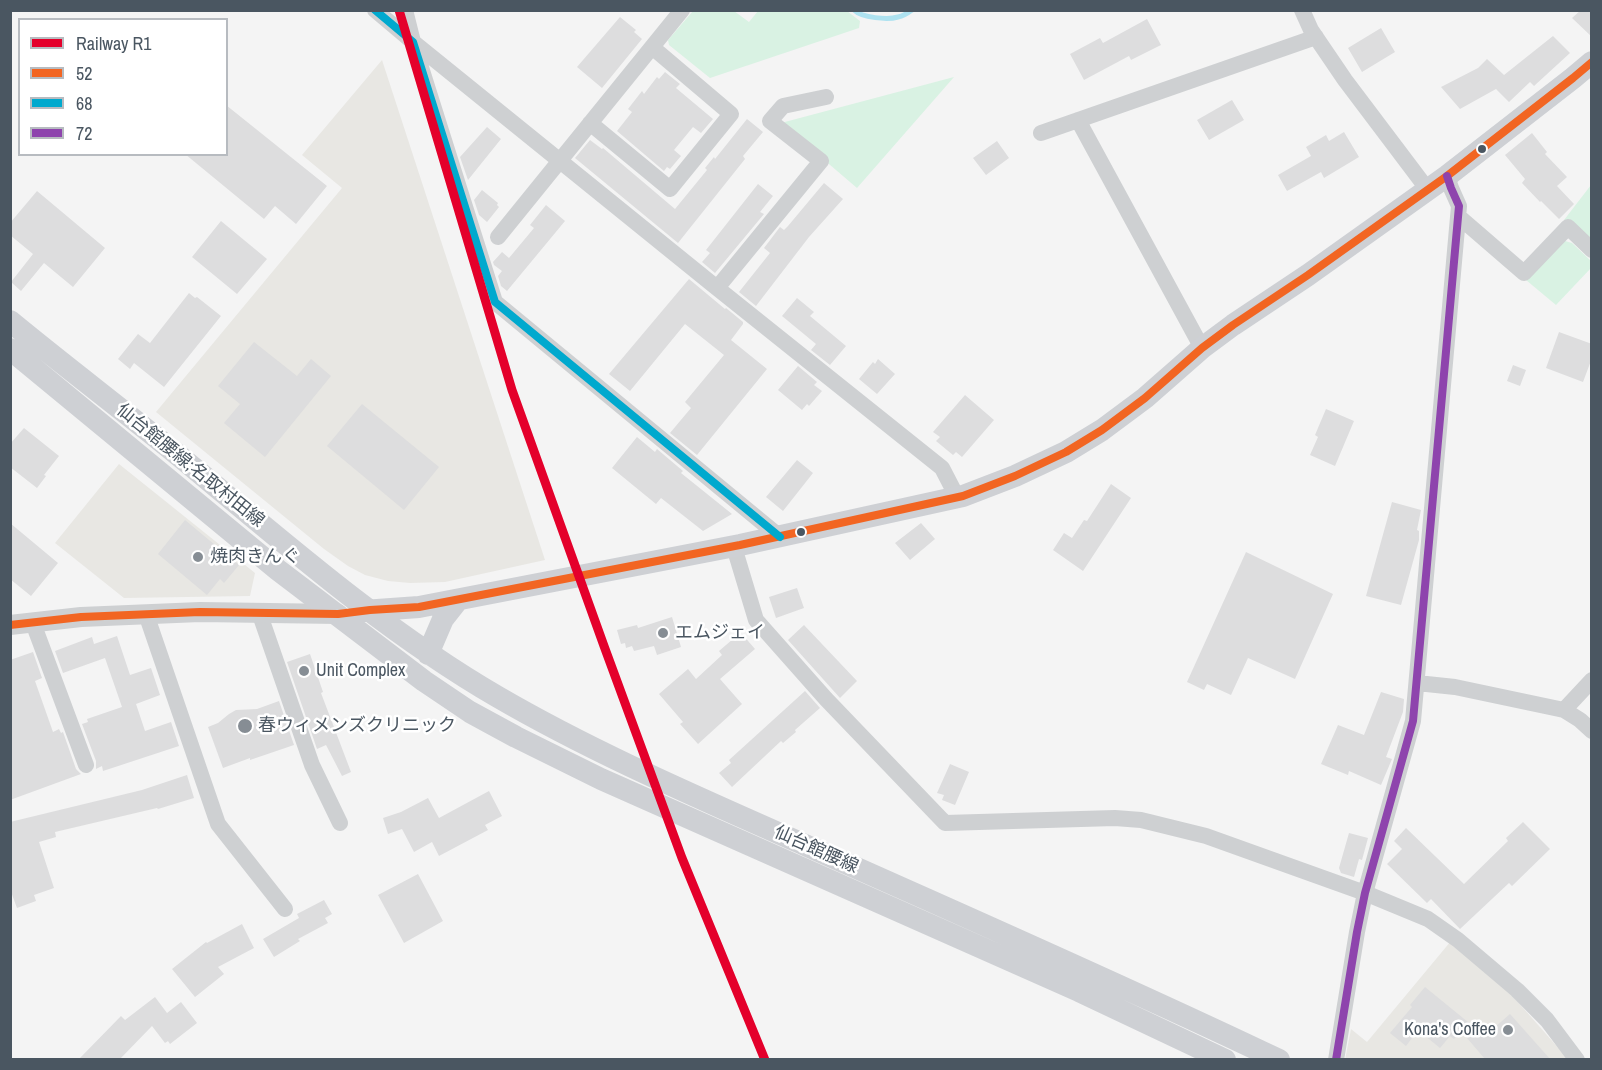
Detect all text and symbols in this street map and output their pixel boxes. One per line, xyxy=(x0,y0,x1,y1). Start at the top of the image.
legend xyxy=(18,18,228,156)
text: Railway R1 xyxy=(76,31,151,56)
text: 52 xyxy=(76,61,92,86)
text: 68 xyxy=(76,91,92,116)
text: 72 xyxy=(76,121,92,146)
unlabelled marker xyxy=(1476,143,1488,155)
street label: 仙台館腰線;名取村田線 xyxy=(112,400,268,532)
unlabelled marker xyxy=(795,526,807,538)
place label: 焼肉きんぐ xyxy=(210,546,300,568)
marker: 焼肉きんぐ xyxy=(191,550,205,564)
place label: エムジェイ xyxy=(675,622,765,644)
marker: エムジェイ xyxy=(656,626,670,640)
place label: Unit Complex xyxy=(316,660,405,682)
marker: Unit Complex xyxy=(297,664,311,678)
place label: 春ウィメンズクリニック xyxy=(258,715,456,737)
marker: 春ウィメンズクリニック xyxy=(236,717,254,735)
street label: 仙台館腰線 xyxy=(770,822,862,878)
place label: Kona's Coffee xyxy=(1404,1019,1496,1041)
marker: Kona's Coffee xyxy=(1501,1023,1515,1037)

